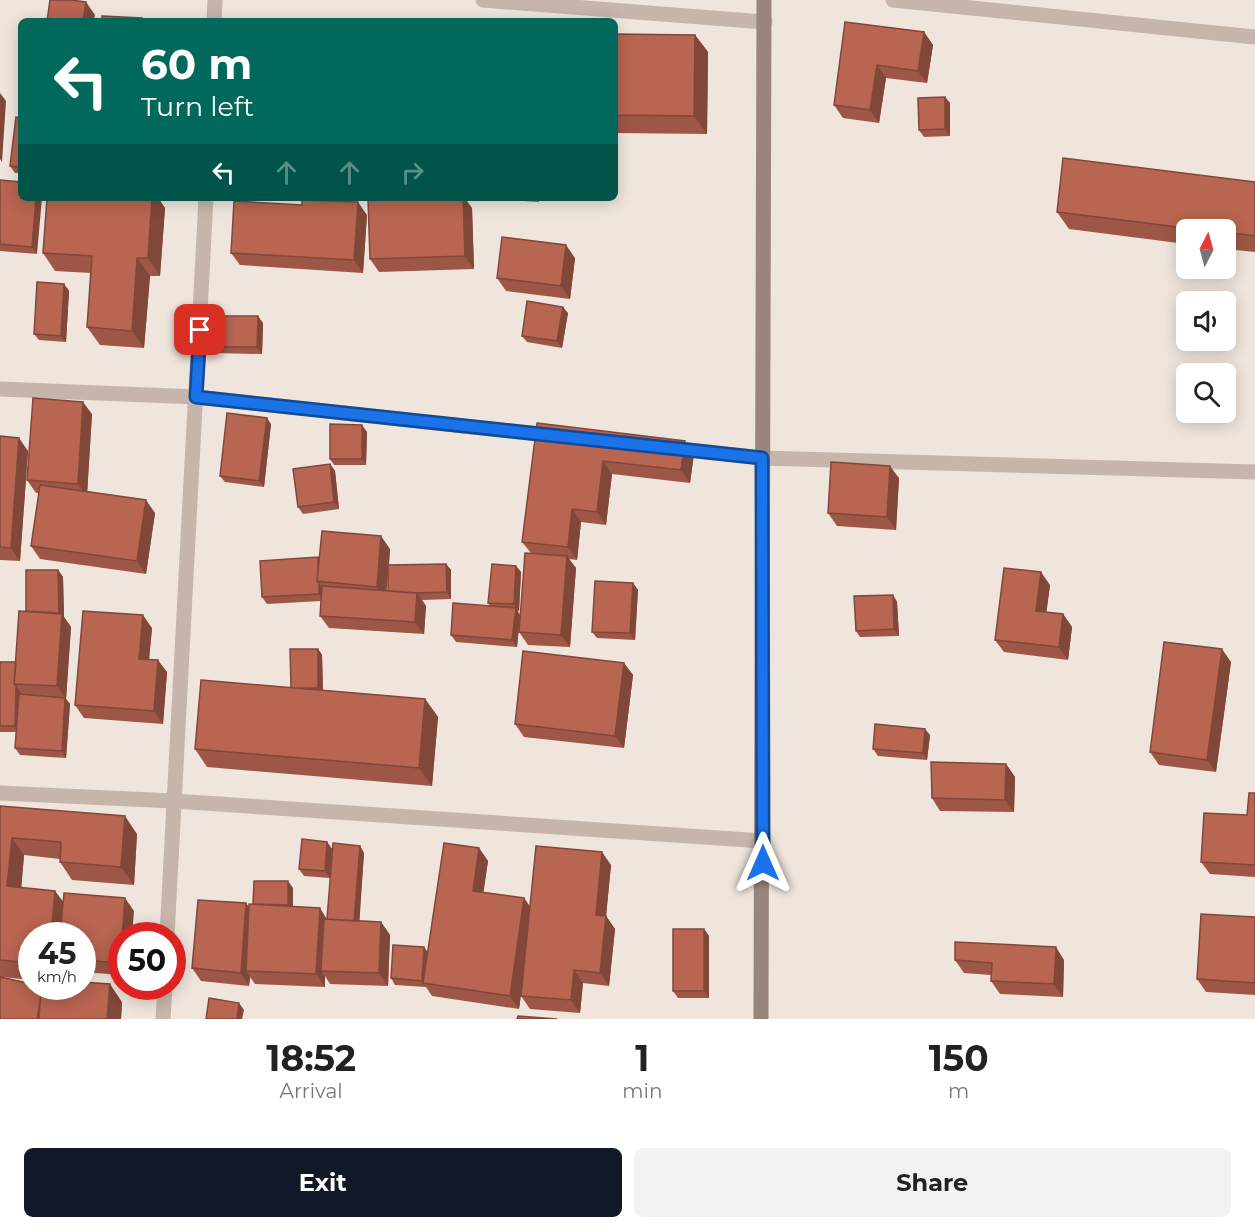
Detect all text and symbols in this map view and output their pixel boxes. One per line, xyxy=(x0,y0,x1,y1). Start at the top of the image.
text: 60 m xyxy=(141,38,252,90)
icon: left xyxy=(42,42,120,120)
text: Turn left xyxy=(141,90,254,123)
icon: left xyxy=(207,156,240,189)
icon: ahead xyxy=(270,156,303,189)
icon: ahead xyxy=(333,156,366,189)
icon: right xyxy=(396,156,429,189)
north arrow xyxy=(1176,219,1236,279)
map controls xyxy=(1176,219,1236,423)
button: sound xyxy=(1176,291,1236,351)
pin xyxy=(174,304,225,355)
icon: arrive xyxy=(183,313,216,346)
button: search xyxy=(1176,363,1236,423)
position arrow xyxy=(731,831,795,895)
speed limit sign: 50 xyxy=(108,922,186,1000)
text: 45 xyxy=(38,935,76,972)
text: km/h xyxy=(37,967,77,986)
text: 18:52 xyxy=(266,1036,356,1080)
text: 1 xyxy=(635,1036,649,1080)
text: 150 xyxy=(929,1036,989,1080)
text: Arrival xyxy=(280,1079,343,1103)
text: min xyxy=(622,1079,662,1103)
text: m xyxy=(948,1079,969,1103)
button: Exit xyxy=(24,1148,622,1217)
button: Share xyxy=(634,1148,1231,1217)

